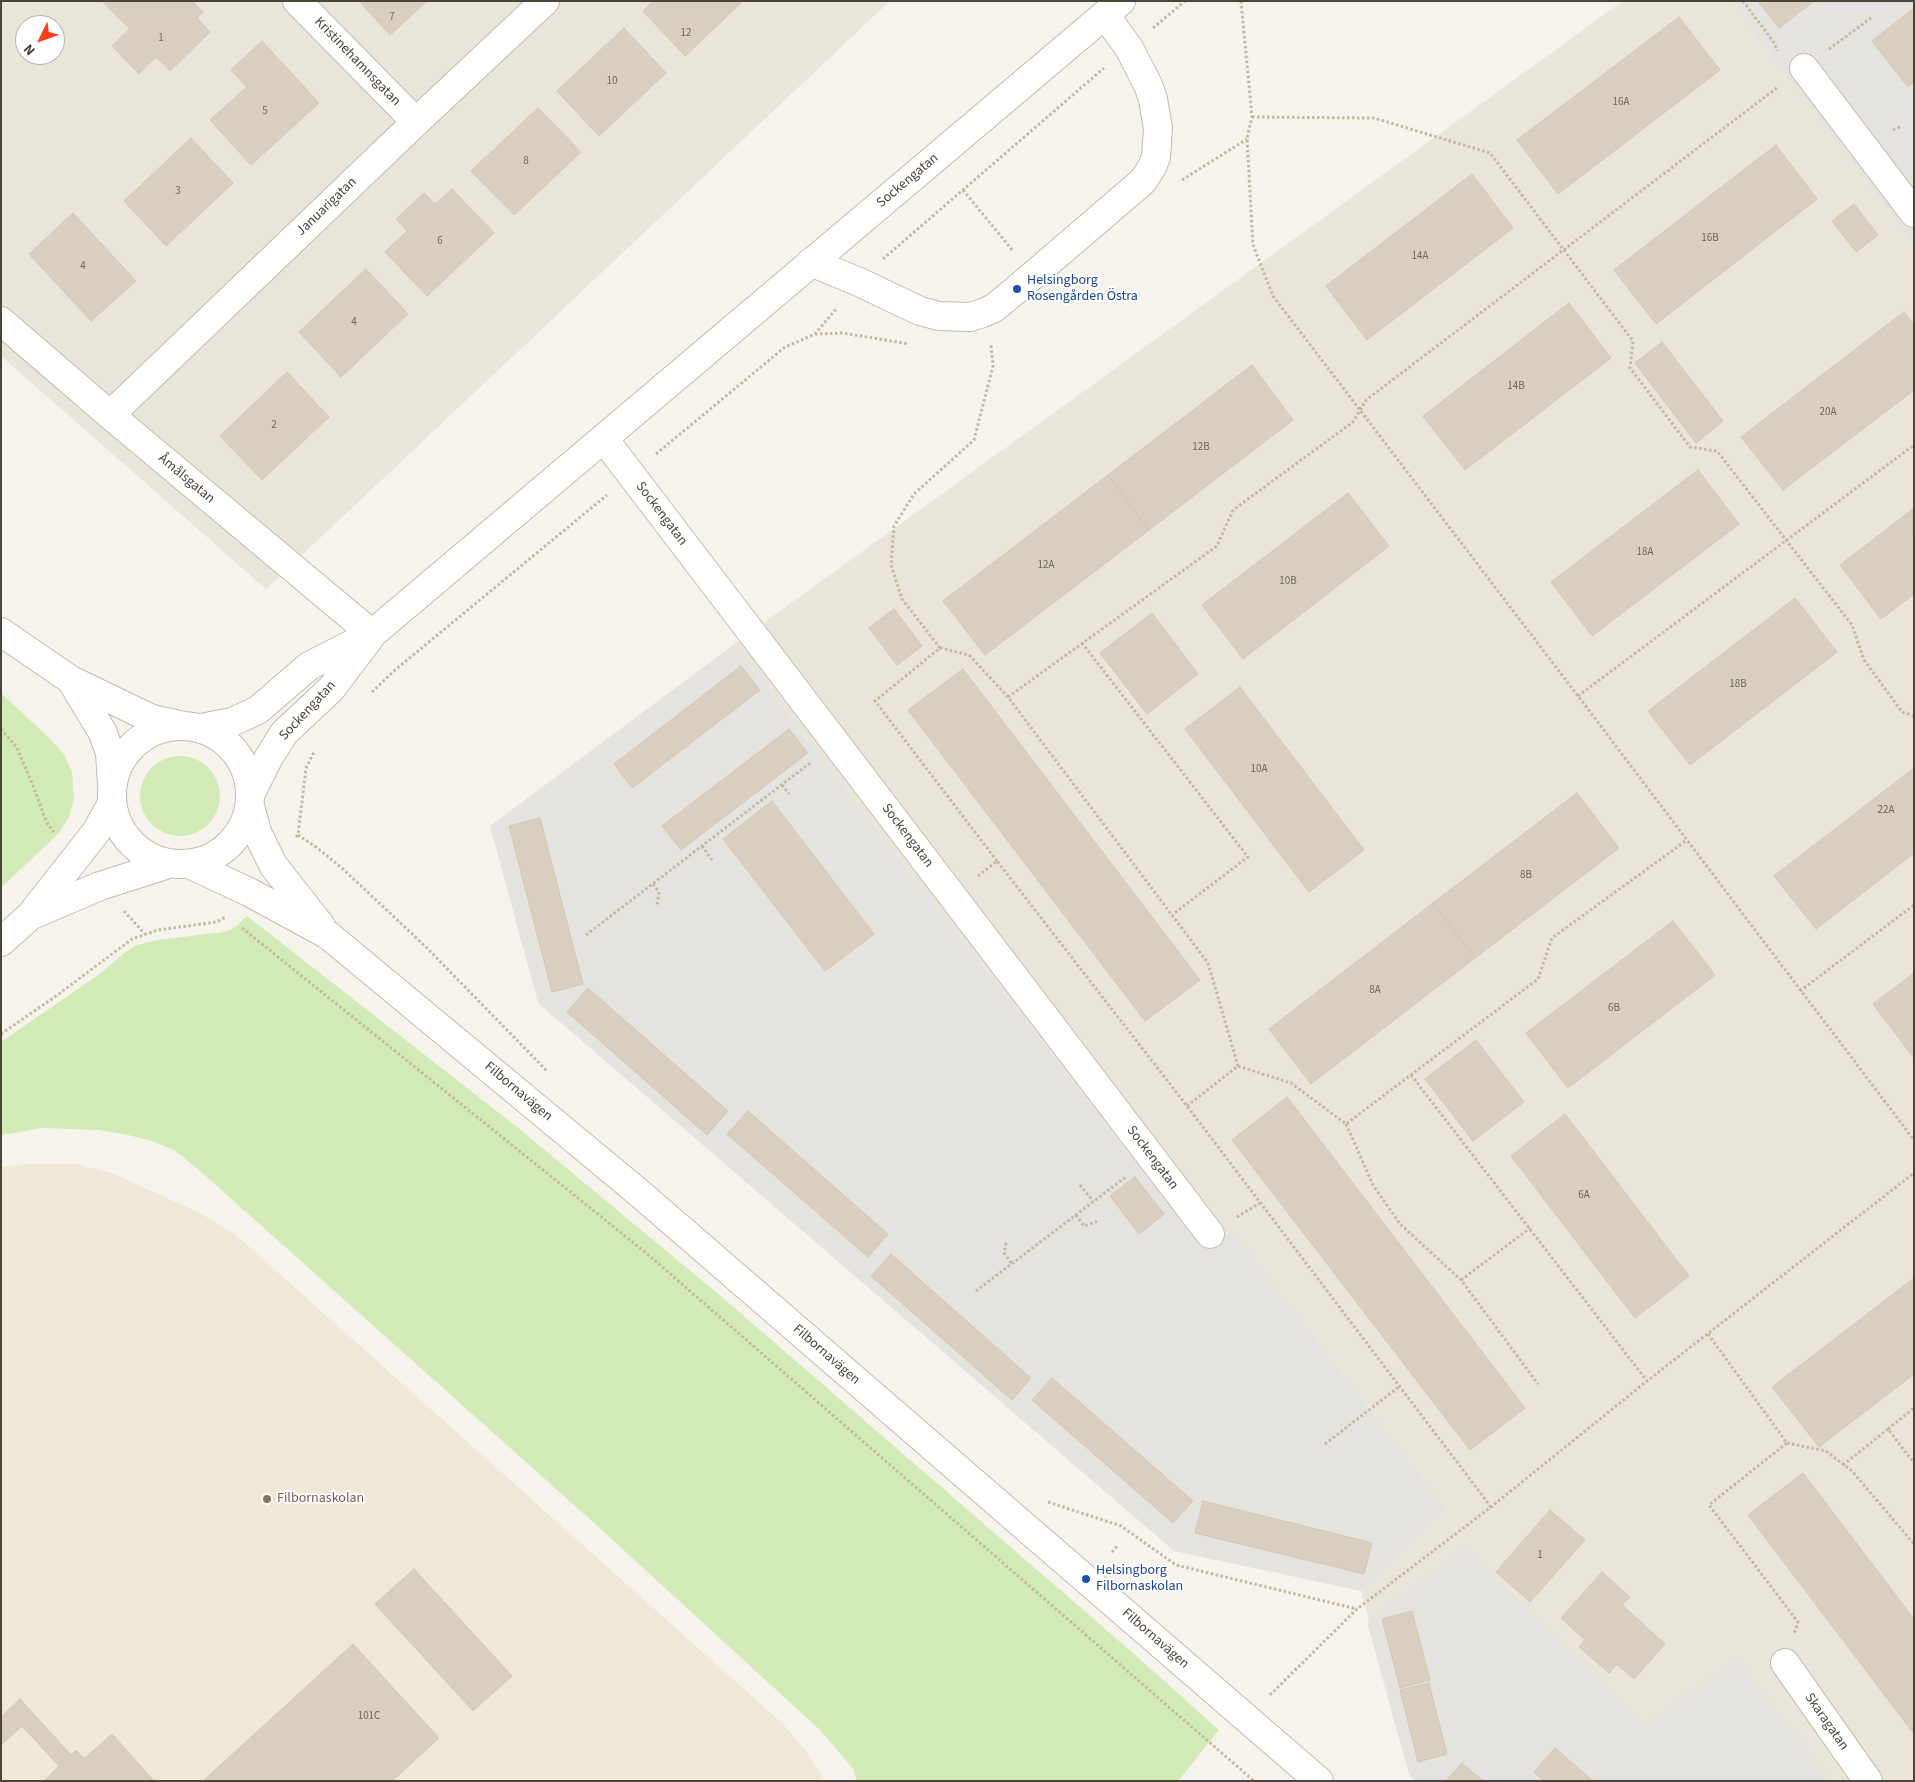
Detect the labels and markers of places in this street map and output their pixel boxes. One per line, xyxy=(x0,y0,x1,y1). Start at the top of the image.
place label: Helsingborg Rosengården Östra xyxy=(1027,273,1138,306)
marker: Helsingborg Rosengården Östra xyxy=(1011,283,1023,295)
place label: Filbornaskolan xyxy=(277,1491,364,1507)
marker: Filbornaskolan xyxy=(261,1493,273,1505)
place label: Helsingborg Filbornaskolan xyxy=(1096,1563,1183,1595)
marker: Helsingborg Filbornaskolan xyxy=(1080,1573,1092,1585)

